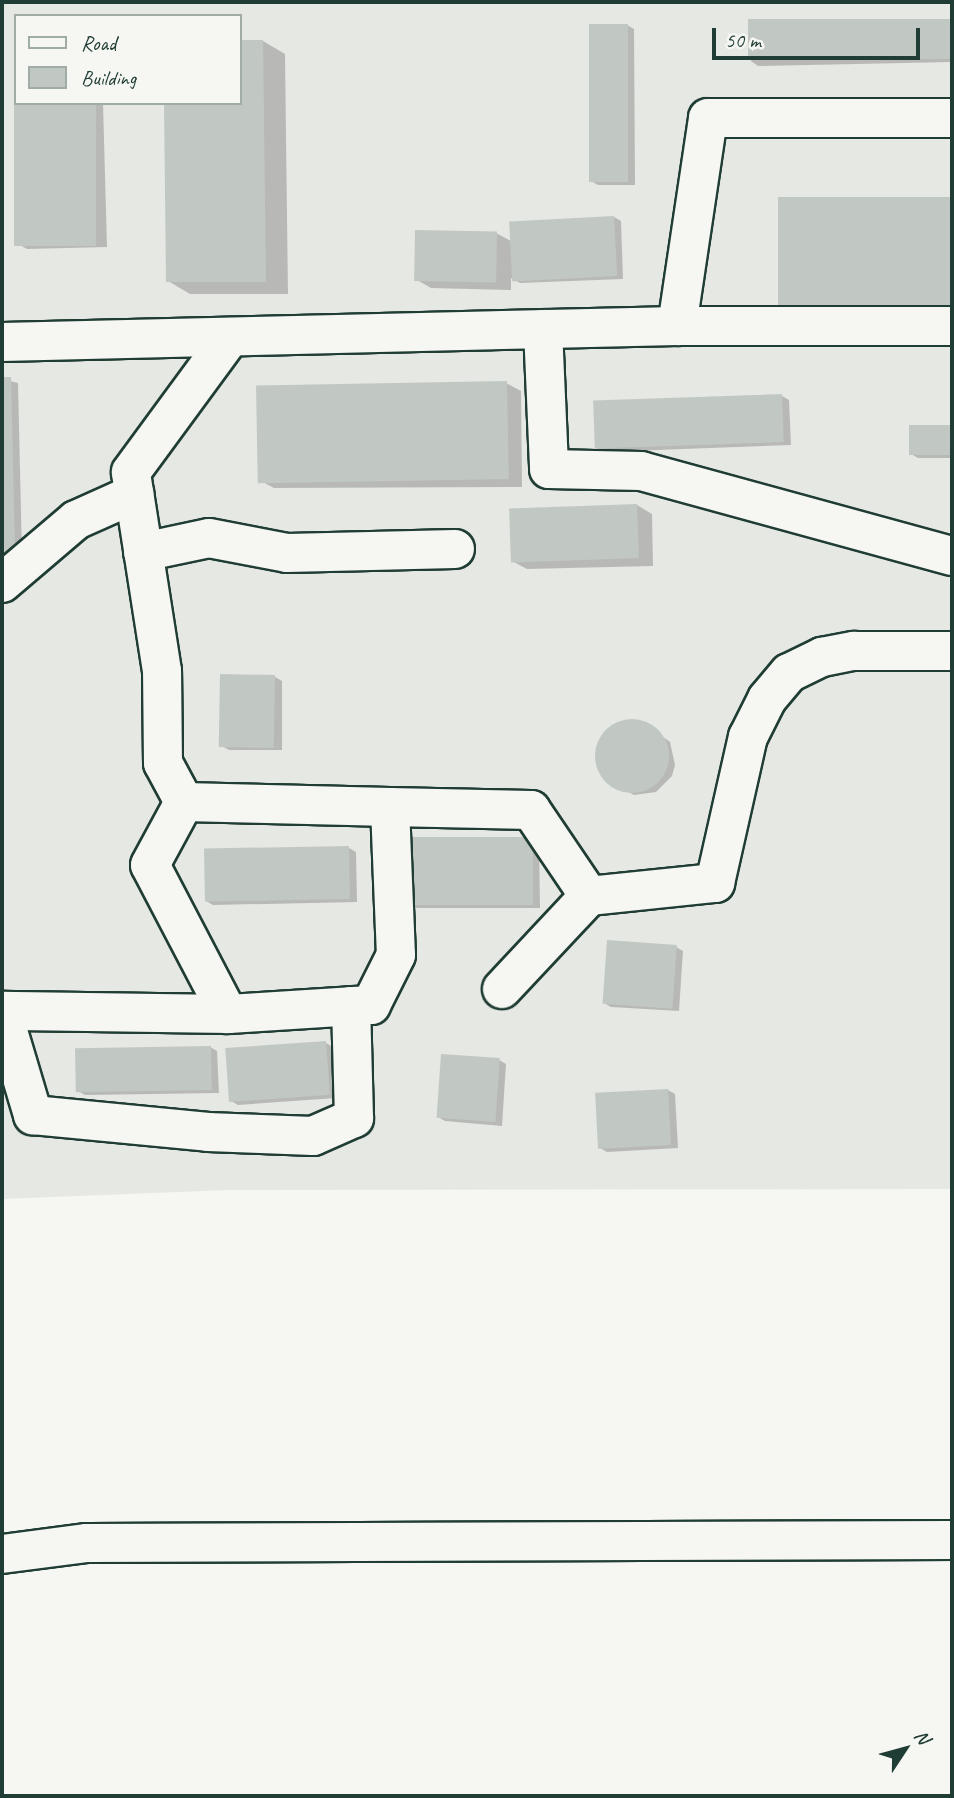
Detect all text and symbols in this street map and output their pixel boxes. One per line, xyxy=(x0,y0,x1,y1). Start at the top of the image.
legend xyxy=(14,14,242,105)
scale bar xyxy=(716,14,924,58)
text: 50 m xyxy=(725,27,761,53)
text: Road xyxy=(81,30,116,56)
text: Building xyxy=(81,65,136,91)
north arrow xyxy=(870,1714,940,1784)
text: N xyxy=(909,1725,935,1748)

